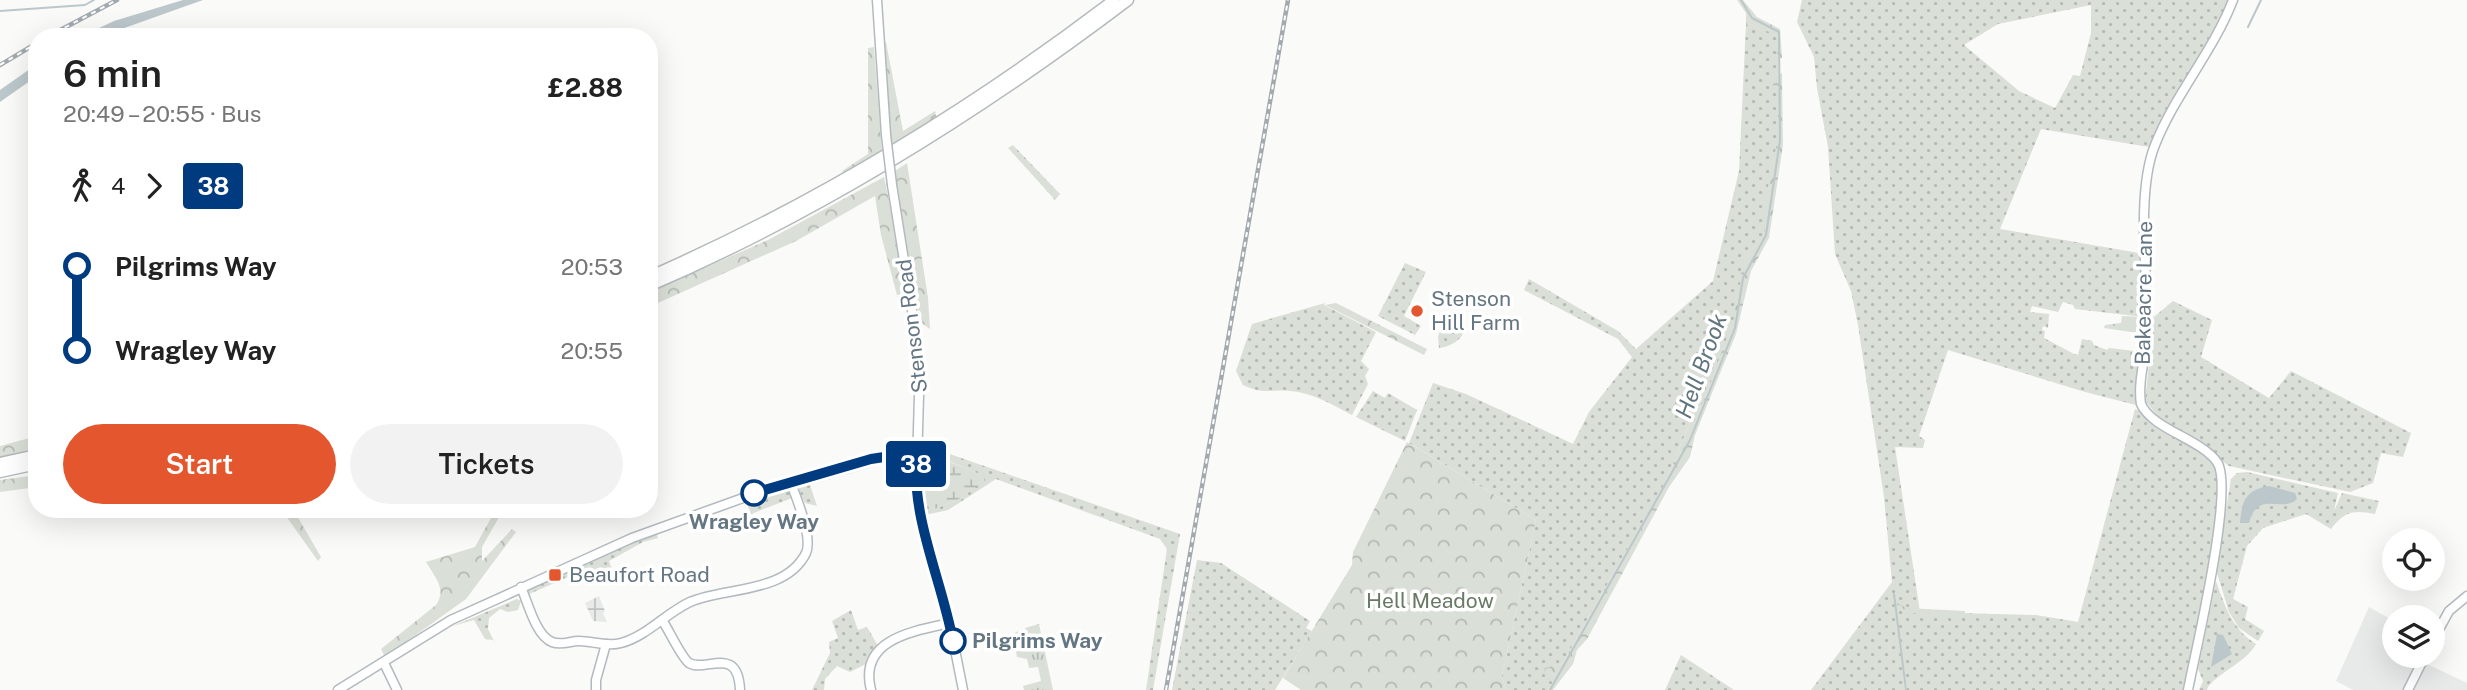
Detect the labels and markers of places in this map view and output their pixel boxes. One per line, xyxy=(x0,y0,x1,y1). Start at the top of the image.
place label: Stenson Hill Farm xyxy=(1431,286,1520,335)
marker: Stenson Hill Farm xyxy=(1409,303,1425,319)
marker: Wragley Way xyxy=(741,480,767,506)
place label: Wragley Way xyxy=(689,509,819,534)
place label: Beaufort Road xyxy=(569,562,710,587)
marker: Beaufort Road xyxy=(547,567,563,583)
marker: Pilgrims Way xyxy=(940,628,966,654)
place label: Pilgrims Way xyxy=(972,628,1103,653)

